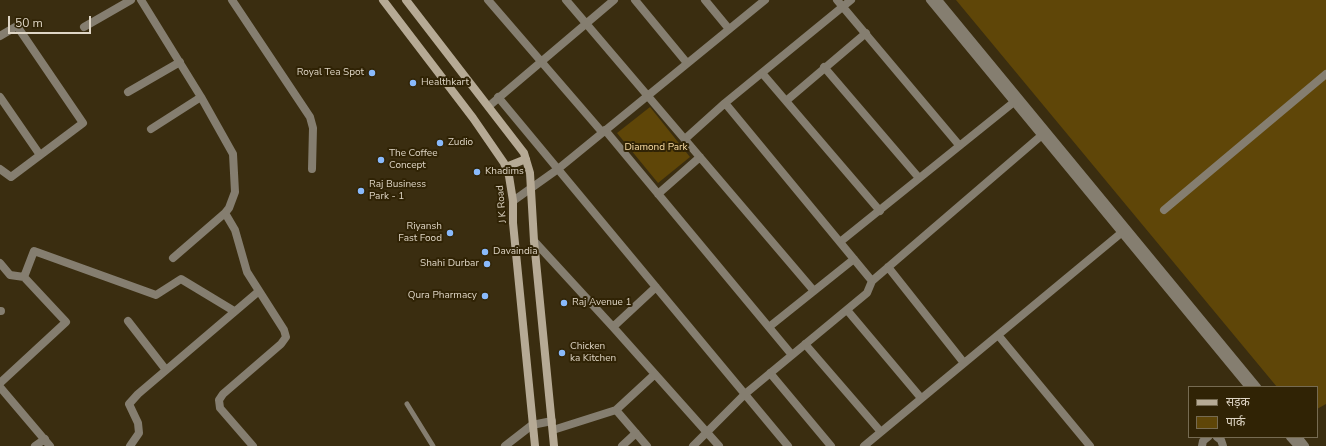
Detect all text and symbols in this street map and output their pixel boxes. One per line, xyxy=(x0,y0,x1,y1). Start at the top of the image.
scale bar xyxy=(10,8,93,34)
text: 50 m xyxy=(15,15,43,31)
place label: Royal Tea Spot xyxy=(297,67,364,79)
marker: Royal Tea Spot xyxy=(367,68,377,78)
place label: Healthkart xyxy=(421,77,469,89)
marker: Healthkart xyxy=(408,78,418,88)
place label: Zudio xyxy=(448,137,473,149)
marker: Zudio xyxy=(435,138,445,148)
park label: Diamond Park xyxy=(624,142,688,154)
place label: The Coffee Concept xyxy=(389,148,437,172)
marker: The Coffee Concept xyxy=(376,155,386,165)
place label: Khadims xyxy=(485,166,524,178)
marker: Khadims xyxy=(472,167,482,177)
place label: Raj Business Park - 1 xyxy=(369,179,426,202)
street label: J K Road xyxy=(494,185,510,223)
marker: Raj Business Park - 1 xyxy=(356,186,366,196)
place label: Riyansh Fast Food xyxy=(398,221,442,244)
marker: Riyansh Fast Food xyxy=(445,228,455,238)
place label: Davaindia xyxy=(493,246,537,258)
marker: Davaindia xyxy=(480,247,490,257)
place label: Shahi Durbar xyxy=(420,258,479,270)
marker: Shahi Durbar xyxy=(482,259,492,269)
place label: Qura Pharmacy xyxy=(408,290,477,302)
marker: Qura Pharmacy xyxy=(480,291,490,301)
place label: Raj Avenue 1 xyxy=(572,297,632,309)
marker: Raj Avenue 1 xyxy=(559,298,569,308)
place label: Chicken ka Kitchen xyxy=(570,341,616,364)
marker: Chicken ka Kitchen xyxy=(557,348,567,358)
legend xyxy=(1188,386,1318,438)
text: सड़क xyxy=(1226,394,1250,410)
text: पार्क xyxy=(1226,414,1245,430)

